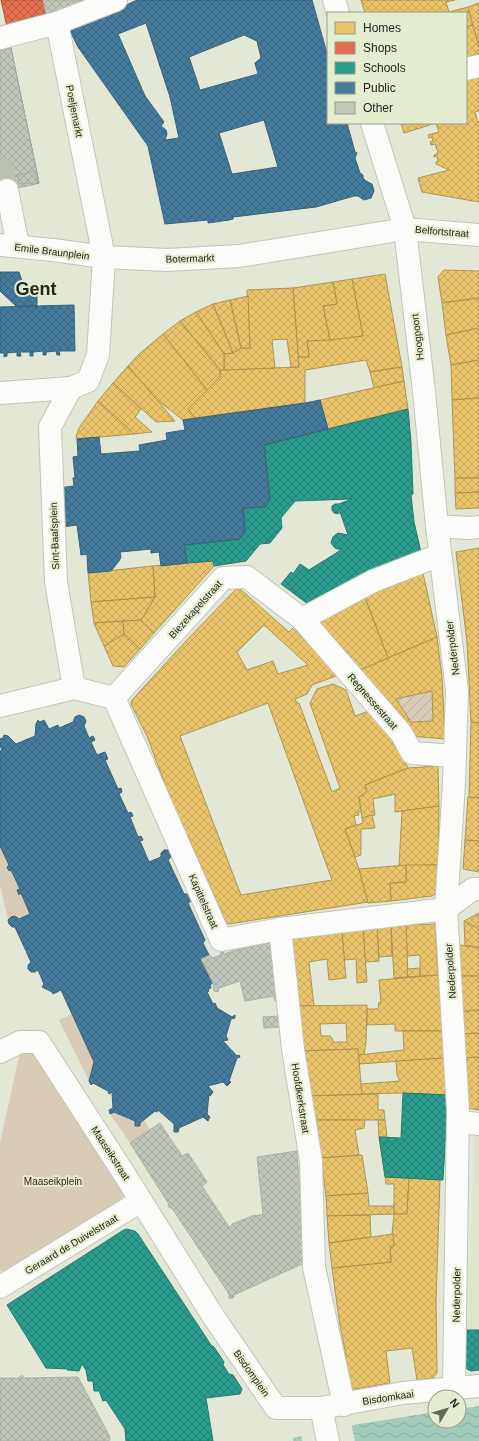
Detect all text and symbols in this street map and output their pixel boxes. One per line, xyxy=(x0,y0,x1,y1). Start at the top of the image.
legend xyxy=(327,12,467,124)
text: Homes xyxy=(363,21,401,35)
text: Shops xyxy=(363,41,397,55)
text: Schools xyxy=(363,61,406,75)
text: Public xyxy=(363,81,396,95)
street label: Poeljemarkt xyxy=(64,84,85,138)
text: Other xyxy=(363,101,393,115)
street label: Belfortstraat xyxy=(415,224,470,239)
street label: Emile Braunplein xyxy=(14,241,90,262)
street label: Botermarkt xyxy=(165,252,215,265)
district label: Gent xyxy=(15,279,57,299)
street label: Hoogpoort xyxy=(409,313,426,361)
street label: Sint-Baafsplein xyxy=(48,502,61,570)
street label: Biezekapelstraat xyxy=(167,578,224,640)
street label: Nederpolder xyxy=(444,619,461,676)
street label: Regnessestraat xyxy=(345,671,400,732)
street label: Kapittelstraat xyxy=(187,872,221,930)
street label: Nederpolder xyxy=(443,942,458,999)
street label: Hoofdkerkstraat xyxy=(290,1062,311,1134)
street label: Maaseikstraat xyxy=(89,1124,132,1183)
park label: Maaseikplein xyxy=(24,1176,82,1187)
street label: Geraard de Duivelstraat xyxy=(23,1212,120,1276)
street label: Nederpolder xyxy=(451,1267,462,1323)
street label: Bisdomplein xyxy=(231,1348,272,1399)
street label: Bisdomkaai xyxy=(362,1388,414,1407)
north arrow xyxy=(427,1389,467,1429)
text: N xyxy=(448,1396,462,1410)

